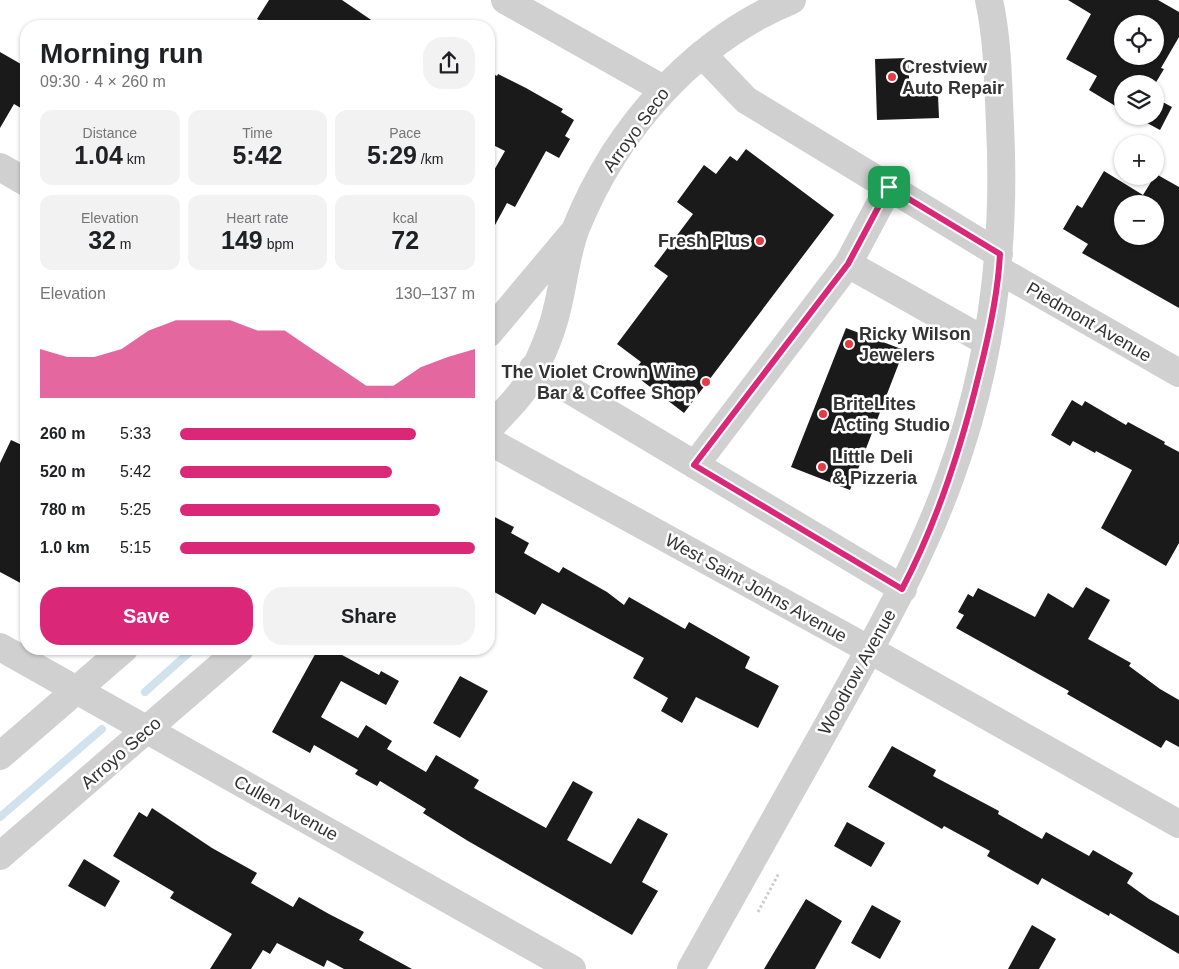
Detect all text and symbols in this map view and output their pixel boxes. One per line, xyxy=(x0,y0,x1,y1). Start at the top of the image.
map controls xyxy=(1114,15,1164,245)
button: locate xyxy=(1114,15,1164,65)
button: share xyxy=(423,37,475,89)
text: Morning run xyxy=(40,38,203,69)
place label: Crestview Auto Repair xyxy=(902,57,1004,98)
marker: Crestview Auto Repair xyxy=(886,71,898,83)
text: 09:30 · 4 × 260 m xyxy=(40,73,166,90)
button: layers xyxy=(1114,75,1164,125)
street label: Arroyo Seco xyxy=(599,84,673,176)
text: Distance xyxy=(83,125,137,141)
text: Time xyxy=(242,125,273,141)
text: Pace xyxy=(389,125,421,141)
button: + xyxy=(1114,135,1164,185)
text: 1.04 xyxy=(74,141,123,169)
text: 5:42 xyxy=(232,141,283,169)
text: 5:29 xyxy=(367,141,417,169)
text: km xyxy=(123,151,145,167)
text: /km xyxy=(417,151,443,167)
pin xyxy=(868,166,910,208)
icon: arrive xyxy=(875,173,903,201)
button: − xyxy=(1114,195,1164,245)
text: Elevation xyxy=(81,210,139,226)
text: Heart rate xyxy=(226,210,289,226)
text: kcal xyxy=(393,210,418,226)
text: 32 xyxy=(88,226,116,254)
text: 149 xyxy=(221,226,263,254)
text: 72 xyxy=(391,226,419,254)
place label: Fresh Plus xyxy=(658,231,750,251)
marker: Fresh Plus xyxy=(754,235,766,247)
text: m xyxy=(116,236,132,252)
text: bpm xyxy=(263,236,294,252)
street label: Piedmont Avenue xyxy=(1023,278,1155,366)
text: Elevation xyxy=(40,285,106,302)
text: 130–137 m xyxy=(395,285,475,302)
place label: Ricky Wilson Jewelers xyxy=(859,324,971,365)
marker: Ricky Wilson Jewelers xyxy=(843,338,855,350)
place label: The Violet Crown Wine Bar & Coffee Shop xyxy=(501,362,696,403)
marker: The Violet Crown Wine Bar & Coffee Shop xyxy=(700,376,712,388)
place label: BriteLites Acting Studio xyxy=(833,394,950,435)
marker: BriteLites Acting Studio xyxy=(817,408,829,420)
text: 260 m xyxy=(40,425,85,442)
text: 5:33 xyxy=(120,425,151,442)
place label: Little Deli & Pizzeria xyxy=(832,447,918,488)
marker: Little Deli & Pizzeria xyxy=(816,461,828,473)
text: 520 m xyxy=(40,463,85,480)
text: 5:42 xyxy=(120,463,151,480)
text: 780 m xyxy=(40,501,85,518)
text: 5:25 xyxy=(120,501,151,518)
street label: West Saint Johns Avenue xyxy=(662,530,850,646)
text: 1.0 km xyxy=(40,539,90,556)
text: 5:15 xyxy=(120,539,151,556)
button: Save xyxy=(40,587,253,645)
button: Share xyxy=(263,587,475,645)
street label: Woodrow Avenue xyxy=(814,606,900,738)
street label: Arroyo Seco xyxy=(77,713,165,793)
street label: Cullen Avenue xyxy=(231,771,341,845)

